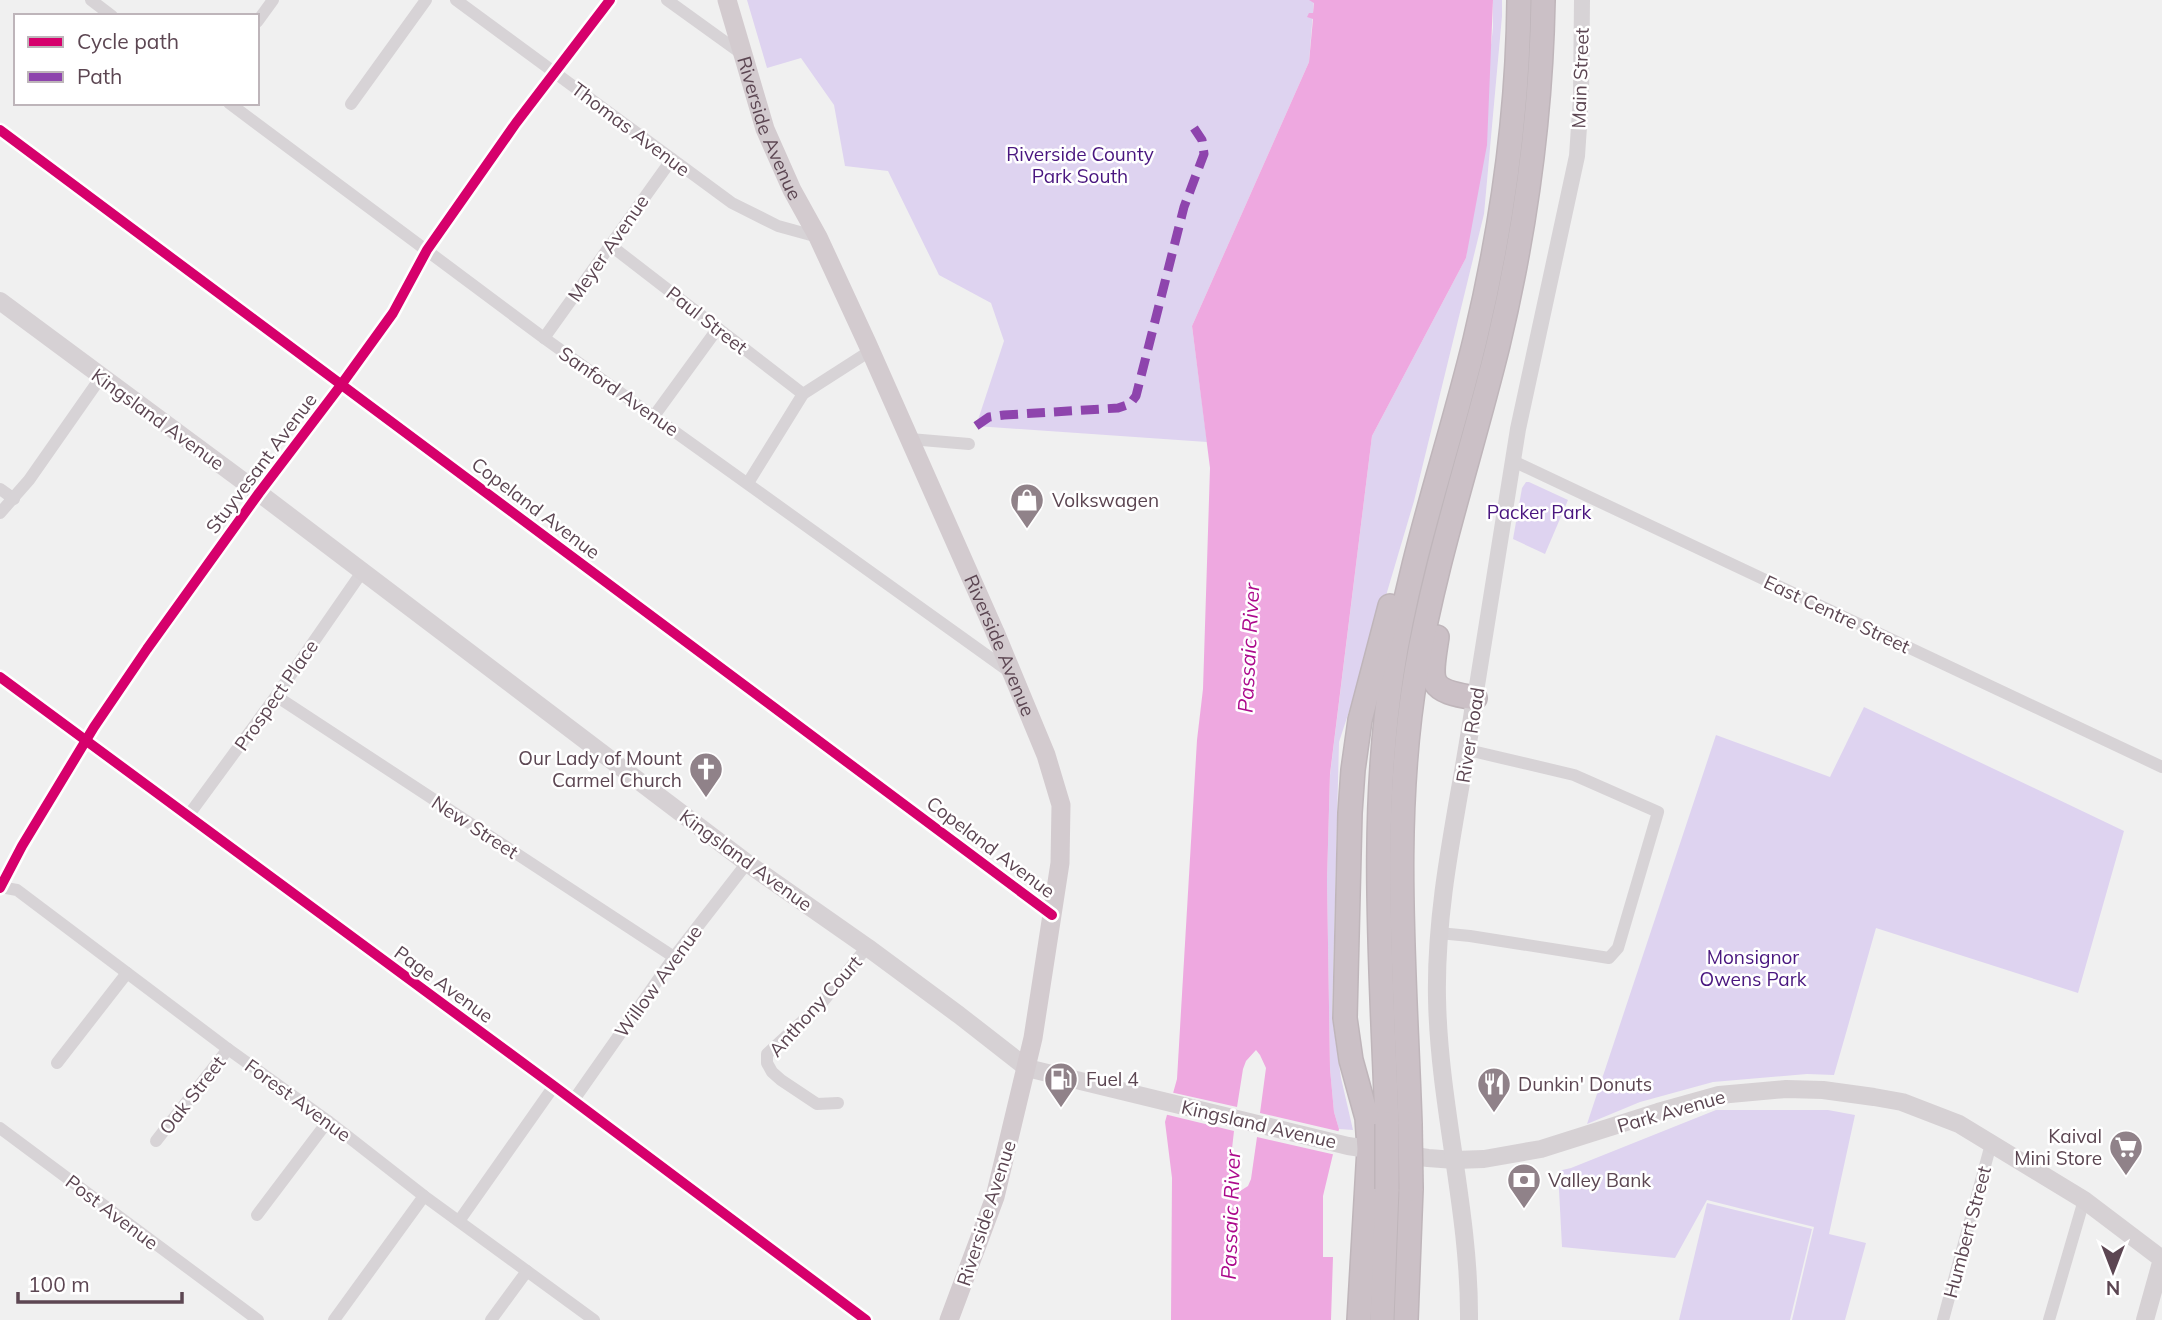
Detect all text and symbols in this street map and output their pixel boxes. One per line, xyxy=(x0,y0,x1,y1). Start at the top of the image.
legend xyxy=(14,14,259,105)
street label: Main Street xyxy=(1566,27,1594,129)
text: Cycle path xyxy=(77,28,179,54)
street label: Riverside Avenue xyxy=(732,53,807,204)
text: Path xyxy=(77,63,122,89)
street label: Thomas Avenue xyxy=(567,77,695,181)
park label: Riverside County Park South xyxy=(1006,142,1154,188)
street label: Meyer Avenue xyxy=(562,190,654,306)
street label: Paul Street xyxy=(662,281,753,359)
street label: Sanford Avenue xyxy=(554,341,684,441)
street label: Kingsland Avenue xyxy=(87,363,229,475)
street label: Stuyvesant Avenue xyxy=(200,388,322,538)
street label: Copeland Avenue xyxy=(467,452,605,564)
shop icon: Volkswagen xyxy=(1008,481,1046,530)
place label: Volkswagen xyxy=(1052,488,1159,512)
park label: Packer Park xyxy=(1487,500,1591,524)
street label: East Centre Street xyxy=(1760,570,1914,658)
street label: Riverside Avenue xyxy=(959,571,1041,720)
water label: Passaic River xyxy=(1232,581,1264,713)
street label: Prospect Place xyxy=(229,635,323,755)
street label: River Road xyxy=(1451,686,1489,784)
place label: Our Lady of Mount Carmel Church xyxy=(518,746,682,792)
church icon: Our Lady of Mount Carmel Church xyxy=(687,750,725,799)
street label: New Street xyxy=(427,790,523,864)
street label: Copeland Avenue xyxy=(922,791,1060,903)
street label: Kingsland Avenue xyxy=(675,804,817,916)
street label: Willow Avenue xyxy=(609,920,707,1042)
street label: Page Avenue xyxy=(390,940,498,1028)
park label: Monsignor Owens Park xyxy=(1700,945,1807,991)
street label: Anthony Court xyxy=(763,950,867,1062)
street label: Oak Street xyxy=(154,1051,230,1139)
street label: Forest Avenue xyxy=(240,1053,356,1147)
fuel station icon: Fuel 4 xyxy=(1042,1060,1080,1109)
restaurant icon: Dunkin' Donuts xyxy=(1475,1065,1513,1114)
place label: Fuel 4 xyxy=(1086,1067,1139,1091)
place label: Dunkin' Donuts xyxy=(1518,1072,1652,1096)
street label: Park Avenue xyxy=(1614,1084,1728,1138)
street label: Kingsland Avenue xyxy=(1179,1095,1339,1153)
place label: Kaival Mini Store xyxy=(2014,1124,2102,1170)
supermarket icon: Kaival Mini Store xyxy=(2107,1128,2145,1177)
street label: Riverside Avenue xyxy=(951,1137,1021,1289)
water label: Passaic River xyxy=(1215,1148,1245,1280)
bank icon: Valley Bank xyxy=(1505,1161,1543,1210)
street label: Humbert Street xyxy=(1938,1163,1996,1301)
place label: Valley Bank xyxy=(1548,1168,1651,1192)
street label: Post Avenue xyxy=(61,1169,163,1255)
north arrow xyxy=(2078,1236,2148,1306)
scale bar xyxy=(18,1260,182,1304)
text: 100 m xyxy=(28,1271,90,1297)
text: N xyxy=(2106,1276,2120,1300)

